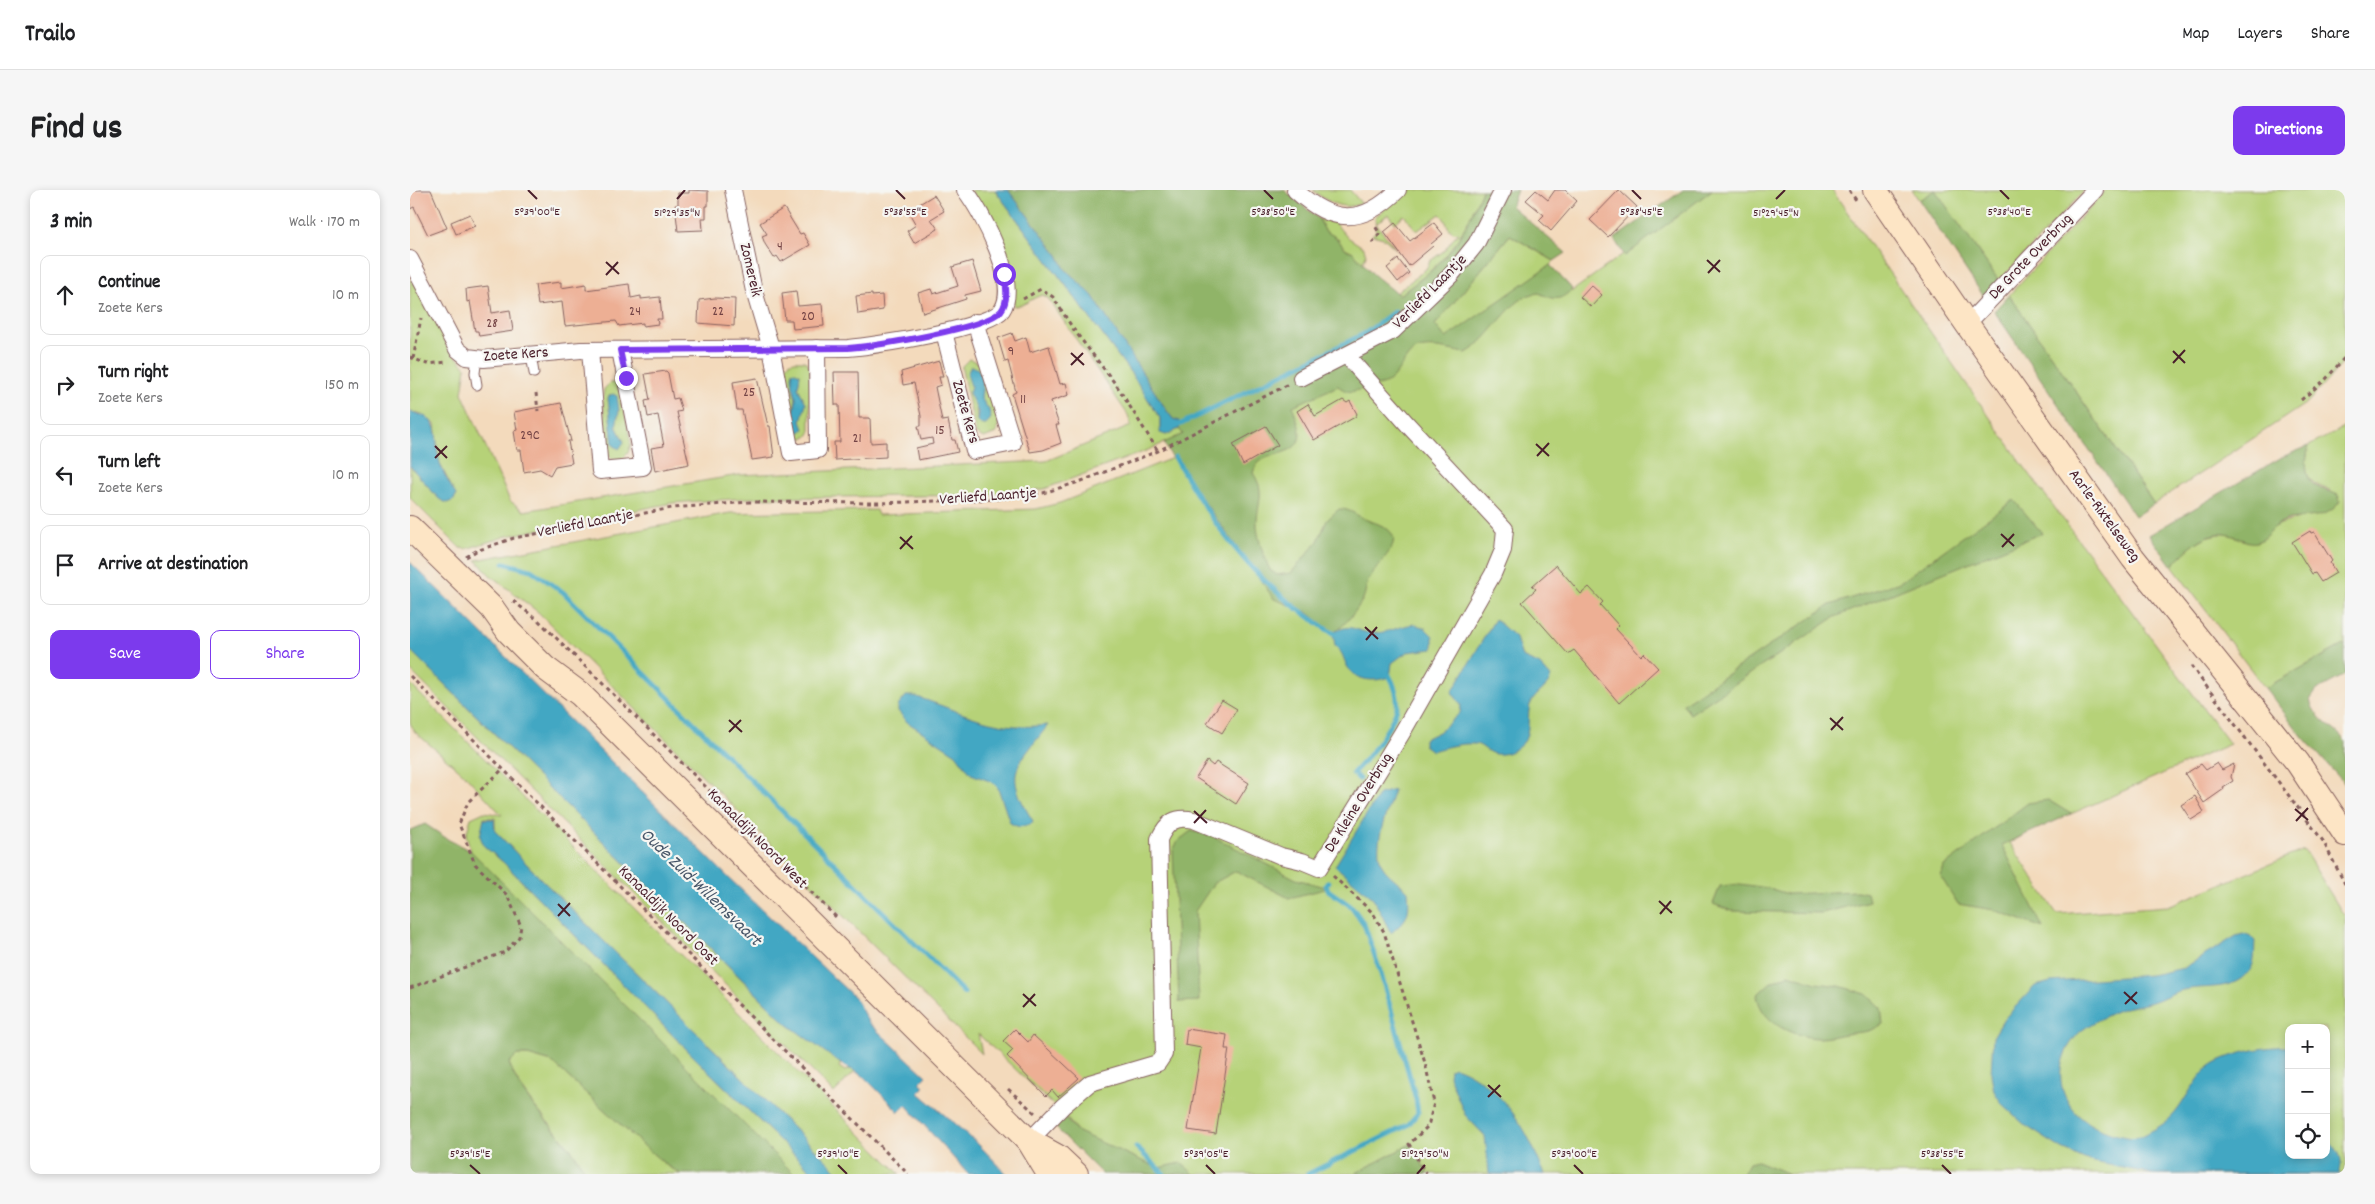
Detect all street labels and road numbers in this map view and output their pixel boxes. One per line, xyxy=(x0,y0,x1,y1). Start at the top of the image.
street label: De Grote Overbrug xyxy=(1984,209,2078,305)
street label: Zomereik xyxy=(733,241,767,299)
street label: Verliefd Laantje xyxy=(1387,249,1473,335)
street label: Zoete Kers xyxy=(483,341,549,369)
street label: Zoete Kers xyxy=(945,378,985,447)
street label: Aarle-Rixtelseweg xyxy=(2062,465,2146,567)
street label: Verliefd Laantje xyxy=(939,482,1037,512)
street label: Verliefd Laantje xyxy=(535,503,635,545)
street label: De Kleine Overbrug xyxy=(1319,749,1399,857)
street label: Kanaaldijk Noord West xyxy=(701,783,813,895)
street label: Kanaaldijk Noord Oost xyxy=(612,860,724,972)

